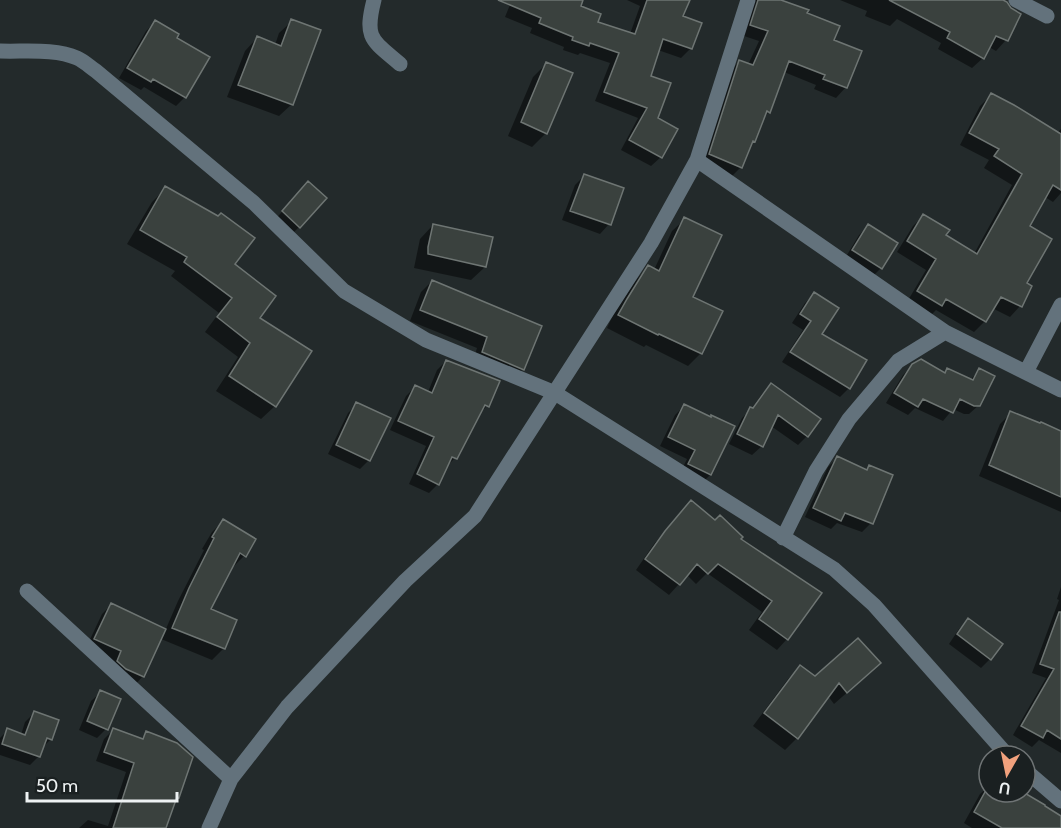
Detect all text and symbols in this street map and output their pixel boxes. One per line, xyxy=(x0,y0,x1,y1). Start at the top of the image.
north arrow xyxy=(977,744,1037,804)
scale bar xyxy=(27,765,177,803)
text: 50 m xyxy=(36,775,78,797)
text: U xyxy=(998,778,1012,799)

